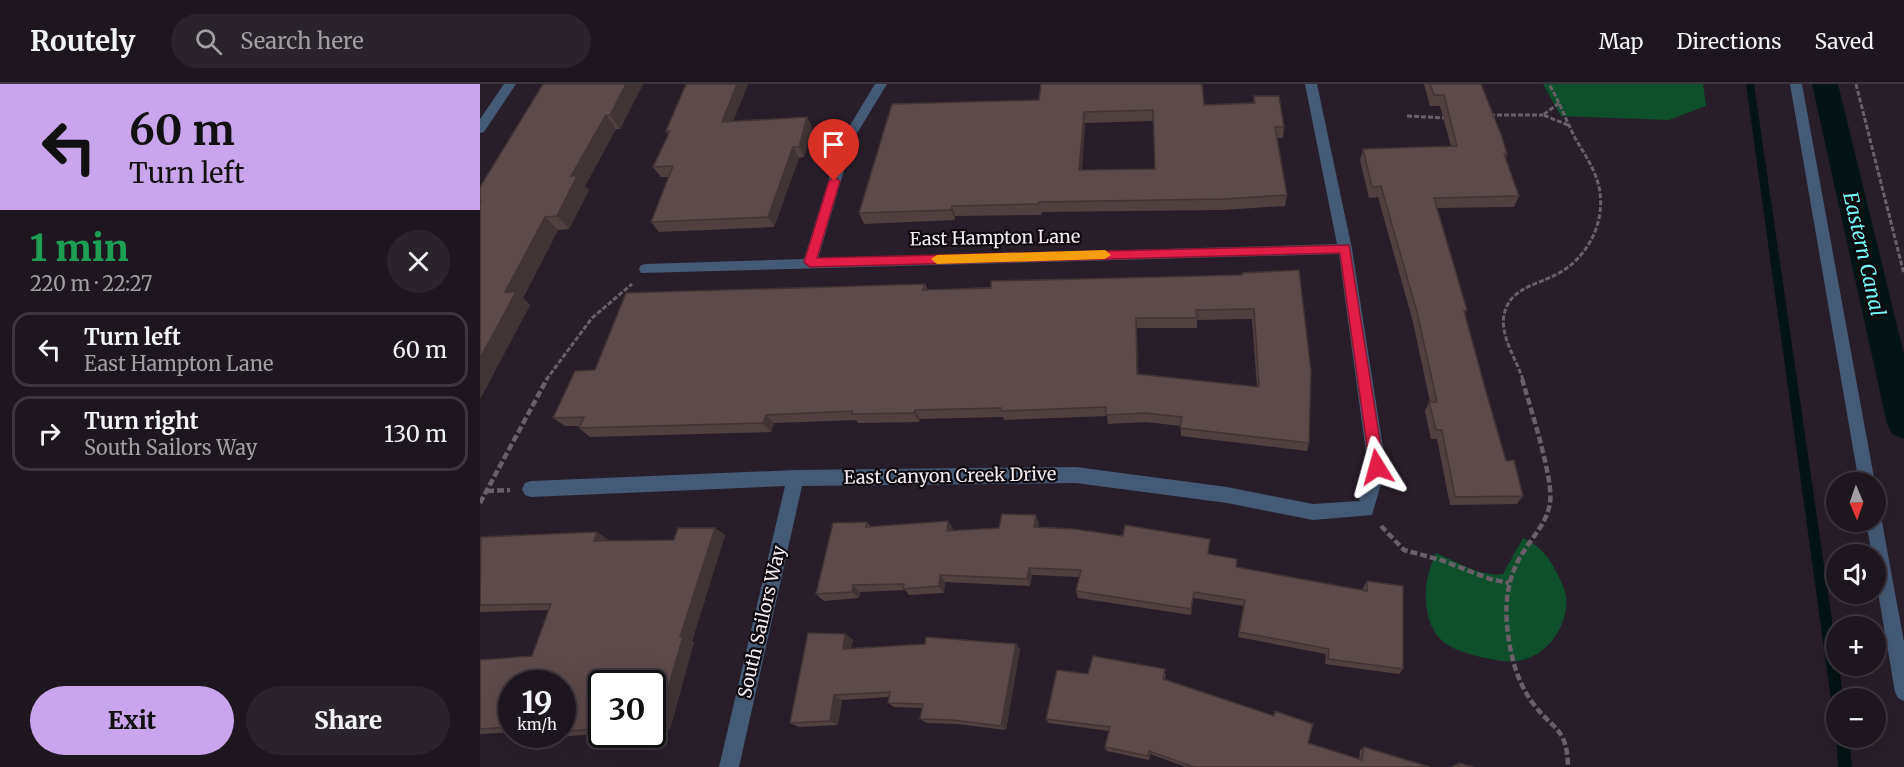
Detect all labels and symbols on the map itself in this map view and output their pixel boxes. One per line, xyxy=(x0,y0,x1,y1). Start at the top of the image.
pin xyxy=(808,119,859,181)
water label: Eastern Canal xyxy=(1838,189,1891,319)
street label: East Hampton Lane xyxy=(910,225,1080,250)
position arrow xyxy=(1345,435,1409,499)
street label: East Canyon Creek Drive xyxy=(844,462,1056,489)
north arrow xyxy=(1826,472,1886,532)
street label: South Sailors Way xyxy=(733,543,790,700)
speed limit sign: 30 xyxy=(588,670,666,748)

